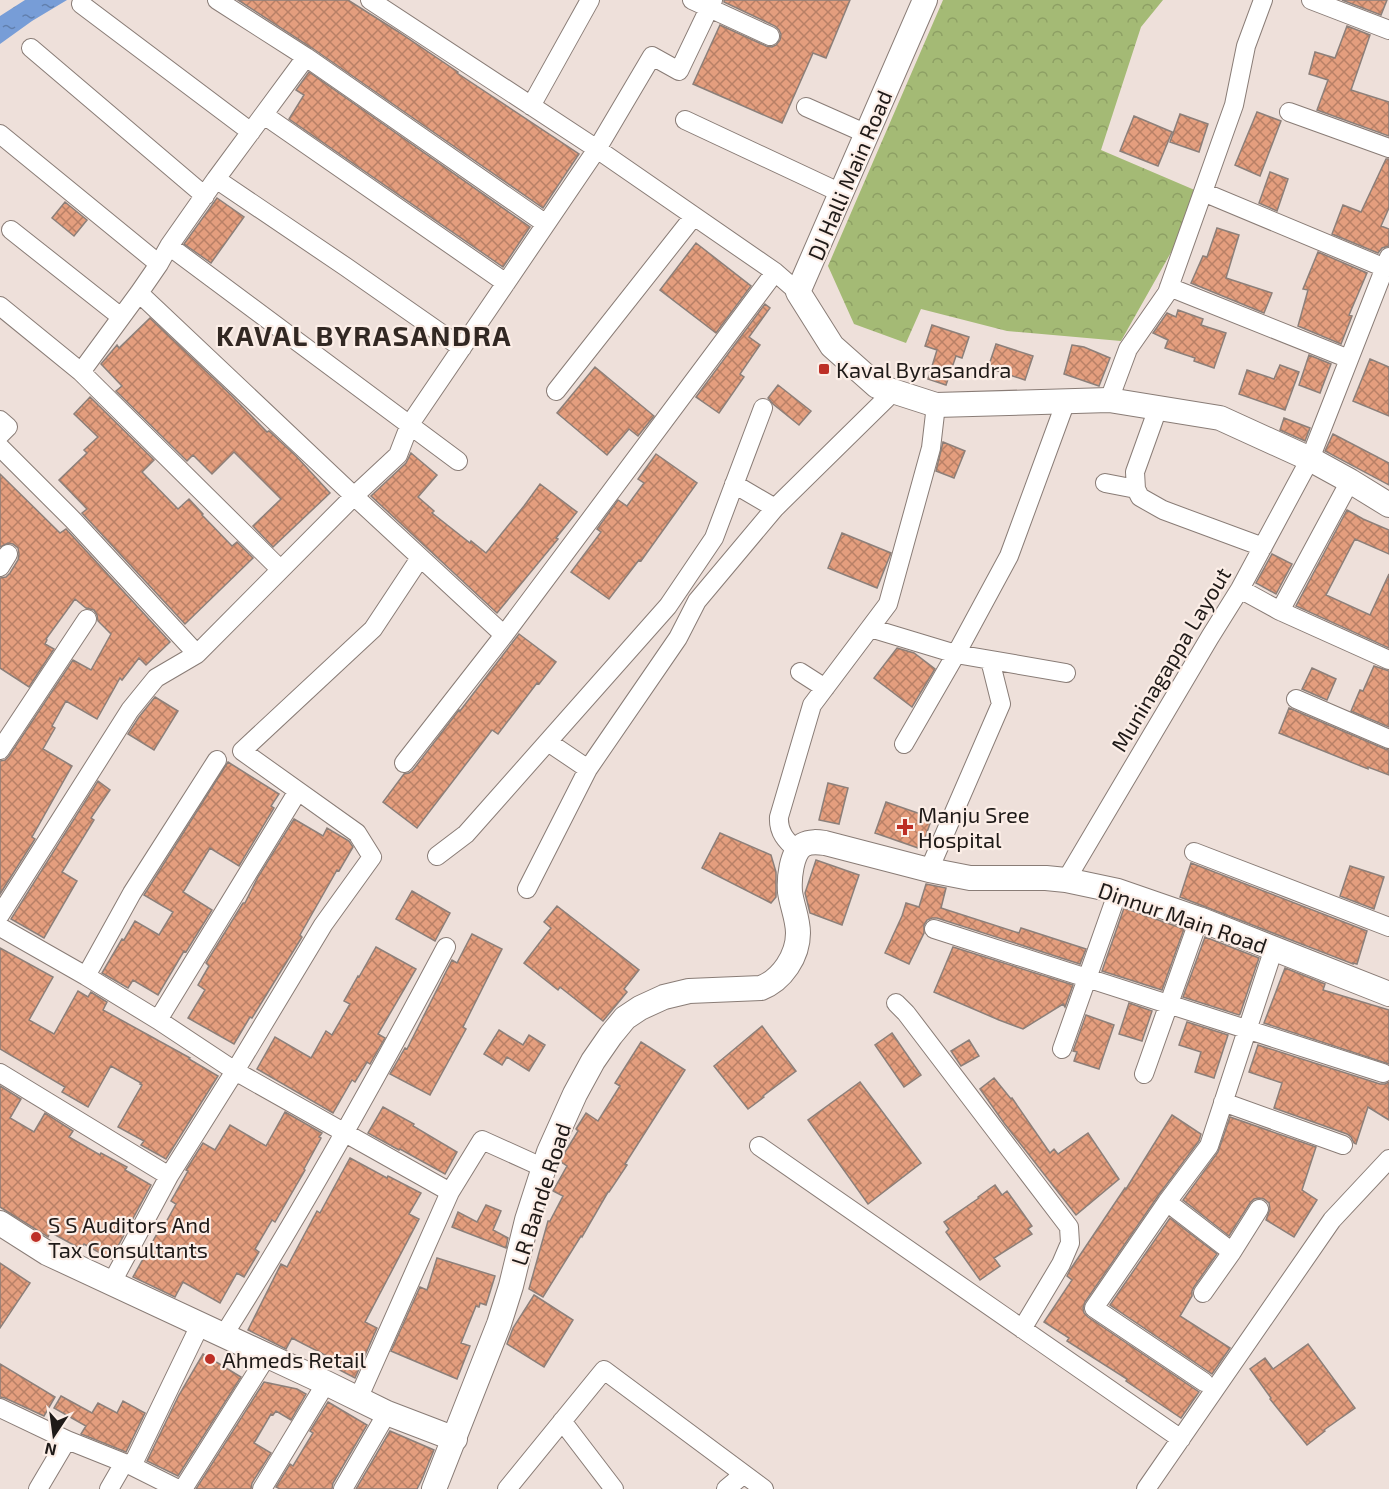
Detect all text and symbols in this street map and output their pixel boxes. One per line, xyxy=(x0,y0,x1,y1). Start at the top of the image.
street label: DJ Halli Main Road xyxy=(801,86,897,264)
district label: KAVAL BYRASANDRA xyxy=(216,318,512,352)
place label: Kaval Byrasandra xyxy=(836,356,1011,382)
marker: Kaval Byrasandra xyxy=(817,362,831,376)
street label: Muninagappa Layout xyxy=(1105,562,1235,756)
place label: Manju Sree Hospital xyxy=(918,801,1030,852)
marker: Manju Sree Hospital xyxy=(896,818,914,836)
street label: Dinnur Main Road xyxy=(1095,876,1271,958)
street label: LR Bande Road xyxy=(505,1119,575,1269)
place label: S S Auditors And Tax Consultants xyxy=(48,1211,211,1262)
marker: S S Auditors And Tax Consultants xyxy=(29,1230,43,1244)
place label: Ahmeds Retail xyxy=(222,1346,366,1372)
marker: Ahmeds Retail xyxy=(203,1352,217,1366)
north arrow xyxy=(24,1405,84,1465)
text: N xyxy=(43,1440,58,1461)

